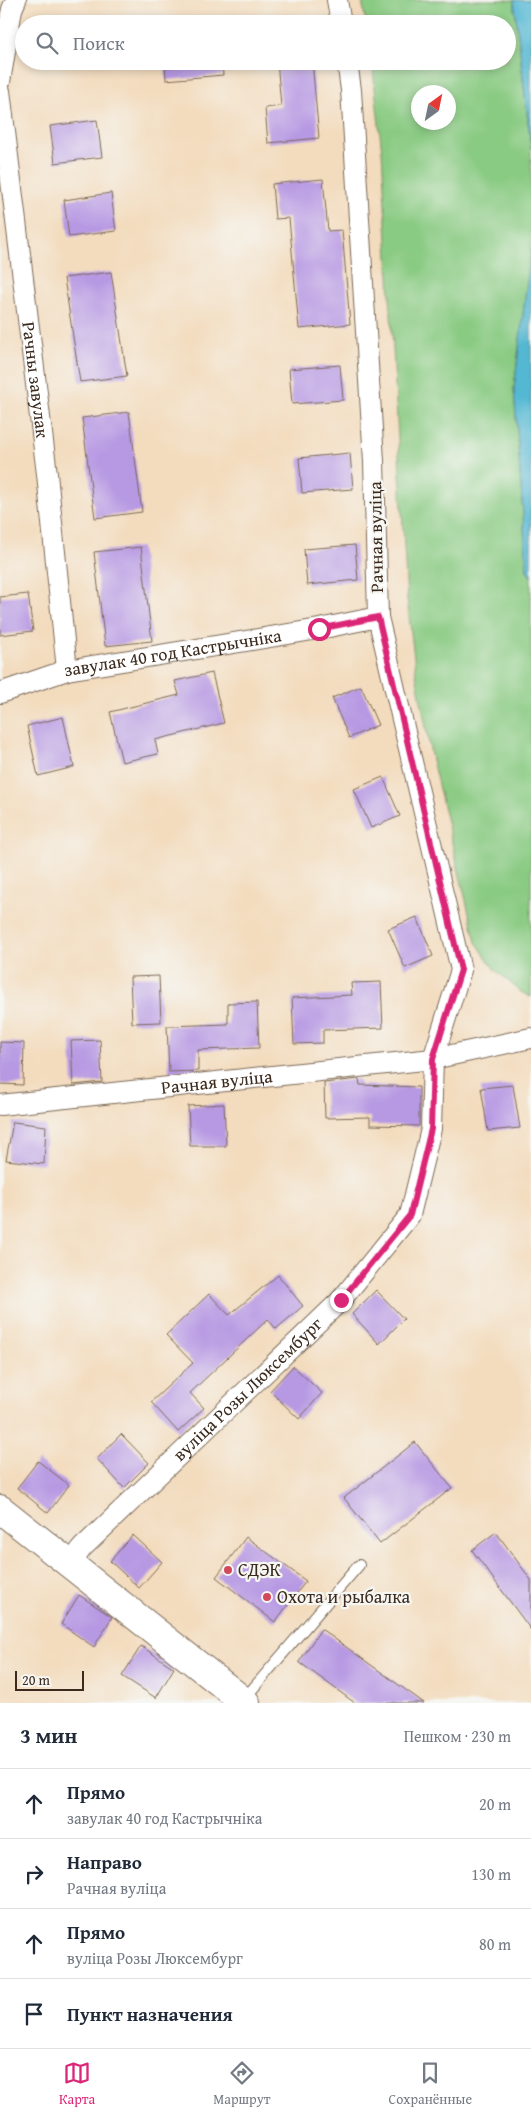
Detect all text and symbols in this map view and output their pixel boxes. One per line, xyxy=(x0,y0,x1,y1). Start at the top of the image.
search box xyxy=(15,15,516,70)
icon: search xyxy=(33,29,61,57)
text: Поиск xyxy=(73,29,125,57)
north arrow xyxy=(411,85,456,130)
street label: Рачны завулак xyxy=(15,320,57,440)
street label: Рачная вуліца xyxy=(361,481,390,593)
route start xyxy=(308,618,331,641)
street label: завулак 40 год Кастрычніка xyxy=(62,621,284,683)
street label: Рачная вуліца xyxy=(160,1062,274,1101)
route end xyxy=(330,1289,353,1312)
street label: вуліца Розы Люксембург xyxy=(167,1311,328,1467)
place label: СДЭК xyxy=(238,1556,281,1583)
marker: СДЭК xyxy=(222,1564,234,1576)
place label: Охота и рыбалка xyxy=(277,1583,411,1610)
marker: Охота и рыбалка xyxy=(261,1591,273,1603)
scale bar xyxy=(15,1668,84,1691)
text: 20 m xyxy=(22,1670,50,1690)
text: 3 мин xyxy=(20,1720,77,1751)
text: Пешком · 230 m xyxy=(404,1724,511,1748)
text: Прямо xyxy=(67,1778,125,1806)
icon: ahead xyxy=(20,1790,48,1818)
text: 20 m xyxy=(479,1792,511,1816)
text: завулак 40 год Кастрычніка xyxy=(67,1806,262,1830)
text: Направо xyxy=(67,1848,142,1876)
icon: right xyxy=(20,1860,48,1888)
text: 130 m xyxy=(471,1862,511,1886)
text: Рачная вуліца xyxy=(67,1876,166,1900)
text: Прямо xyxy=(67,1918,125,1946)
icon: ahead xyxy=(20,1930,48,1958)
text: 80 m xyxy=(479,1932,511,1956)
text: вуліца Розы Люксембург xyxy=(67,1946,243,1970)
icon: arrive xyxy=(20,2000,48,2028)
text: Пункт назначения xyxy=(67,2000,233,2028)
tab: Карта xyxy=(59,2059,95,2109)
tab: Маршрут xyxy=(213,2059,271,2109)
tab: Сохранённые xyxy=(389,2059,472,2109)

